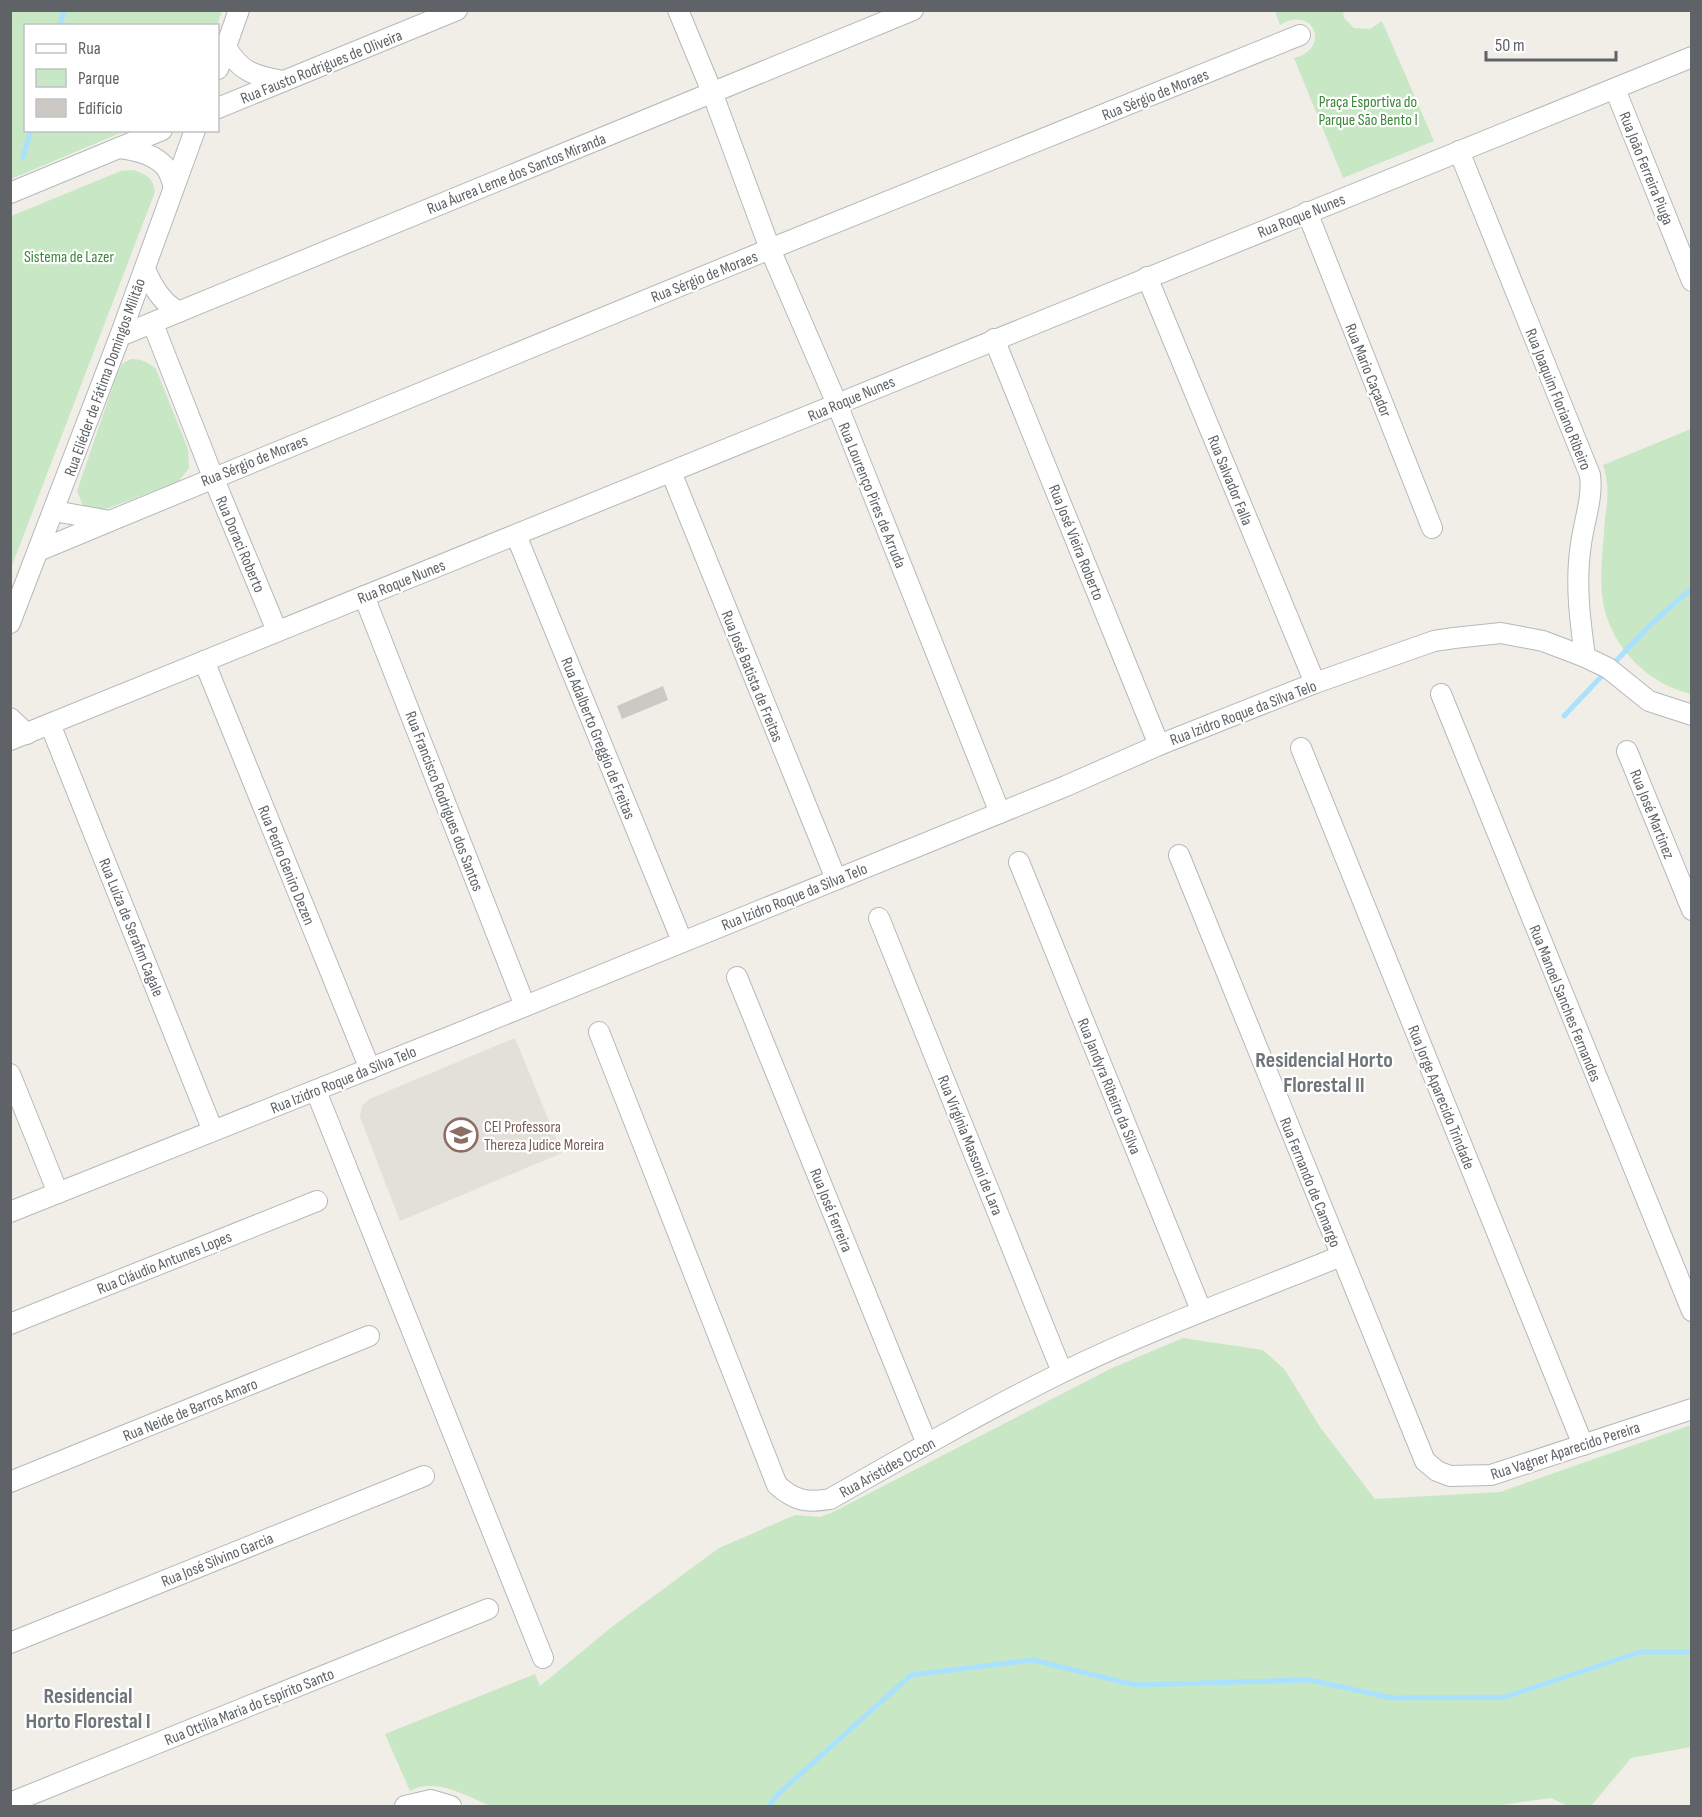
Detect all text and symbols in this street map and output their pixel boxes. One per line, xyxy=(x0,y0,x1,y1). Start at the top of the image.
legend xyxy=(24,24,219,132)
scale bar xyxy=(1486,24,1616,62)
street label: Rua Fausto Rodrigues de Oliveira xyxy=(238,26,405,109)
text: 50 m xyxy=(1495,35,1525,56)
text: Rua xyxy=(78,38,101,59)
street label: Rua Sérgio de Moraes xyxy=(1100,65,1212,125)
text: Parque xyxy=(78,68,119,89)
park label: Praça Esportiva do Parque São Bento I xyxy=(1318,93,1418,130)
text: Edifício xyxy=(78,98,123,119)
street label: Rua João Ferreira Piuga xyxy=(1614,109,1677,228)
street label: Rua Áurea Leme dos Santos Miranda xyxy=(424,130,609,219)
street label: Rua Roque Nunes xyxy=(1255,190,1348,243)
street label: Rua Sérgio de Moraes xyxy=(649,247,761,307)
park label: Sistema de Lazer xyxy=(24,248,114,267)
street label: Rua Eliéder de Fátima Domingos Militão xyxy=(61,276,150,479)
street label: Rua Mario Caçador xyxy=(1340,321,1395,420)
street label: Rua Joaquim Floriano Ribeiro xyxy=(1521,326,1595,473)
street label: Rua Roque Nunes xyxy=(805,372,898,426)
street label: Rua Lourenço Pires de Arruda xyxy=(834,420,910,571)
street label: Rua Sérgio de Moraes xyxy=(199,431,311,491)
street label: Rua Salvador Falla xyxy=(1203,433,1256,528)
street label: Rua José Vieira Roberto xyxy=(1044,482,1107,603)
street label: Rua Doraci Roberto xyxy=(211,494,268,596)
street label: Rua Roque Nunes xyxy=(355,556,448,609)
street label: Rua José Batista de Freitas xyxy=(717,608,787,745)
street label: Rua Adalberto Greggio de Freitas xyxy=(556,655,639,822)
street label: Rua Izidro Roque da Silva Telo xyxy=(1168,677,1319,750)
street label: Rua Francisco Rodrigues dos Santos xyxy=(400,709,487,895)
street label: Rua José Martinez xyxy=(1625,767,1678,862)
street label: Rua Pedro Geniro Dezen xyxy=(253,803,318,928)
street label: Rua Luíza de Serafim Cagale xyxy=(94,856,167,999)
street label: Rua Izidro Roque da Silva Telo xyxy=(719,859,870,935)
street label: Rua Manoel Sanches Fernandes xyxy=(1524,922,1605,1085)
street label: Rua Jandyra Ribeiro da Silva xyxy=(1073,1016,1145,1157)
street label: Rua Jorge Aparecido Trindade xyxy=(1403,1023,1478,1172)
street label: Rua Izidro Roque da Silva Telo xyxy=(268,1042,419,1118)
district label: Residencial Horto Florestal II xyxy=(1255,1047,1393,1099)
street label: Rua Virgínia Massoni de Lara xyxy=(933,1073,1006,1218)
street label: Rua Fernando de Camargo xyxy=(1275,1115,1344,1250)
school or university icon: CEI Professora Thereza Judice Moreira xyxy=(443,1117,479,1153)
place label: CEI Professora Thereza Judice Moreira xyxy=(484,1118,604,1155)
street label: Rua José Ferreira xyxy=(805,1166,856,1255)
street label: Rua Cláudio Antunes Lopes xyxy=(94,1228,235,1299)
street label: Rua Neide de Barros Amaro xyxy=(121,1375,261,1446)
street label: Rua Vagner Aparecido Pereira xyxy=(1488,1418,1642,1485)
street label: Rua Aristides Occon xyxy=(837,1434,939,1502)
street label: Rua José Silvino Garcia xyxy=(159,1529,276,1592)
street label: Rua Ottília Maria do Espírito Santo xyxy=(162,1665,337,1750)
district label: Residencial Horto Florestal I xyxy=(25,1683,151,1735)

